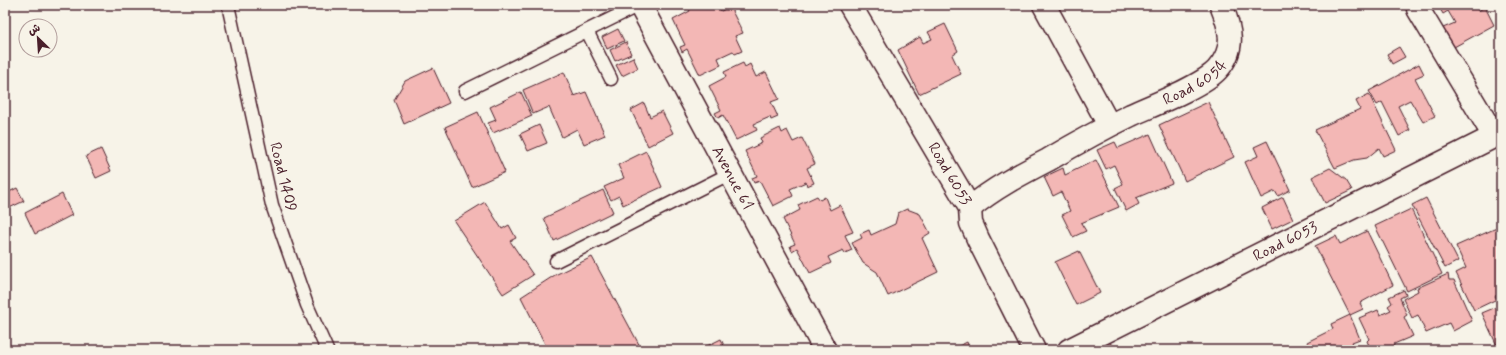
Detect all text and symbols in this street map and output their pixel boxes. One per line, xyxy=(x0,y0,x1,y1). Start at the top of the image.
north arrow xyxy=(18,18,58,58)
text: ش xyxy=(26,21,43,39)
street label: Road 6054 xyxy=(1159,55,1232,110)
street label: Road 6053 xyxy=(923,138,977,209)
street label: Road 1409 xyxy=(264,140,302,214)
street label: Avenue 61 xyxy=(707,142,758,213)
street label: Road 6053 xyxy=(1249,216,1321,266)

